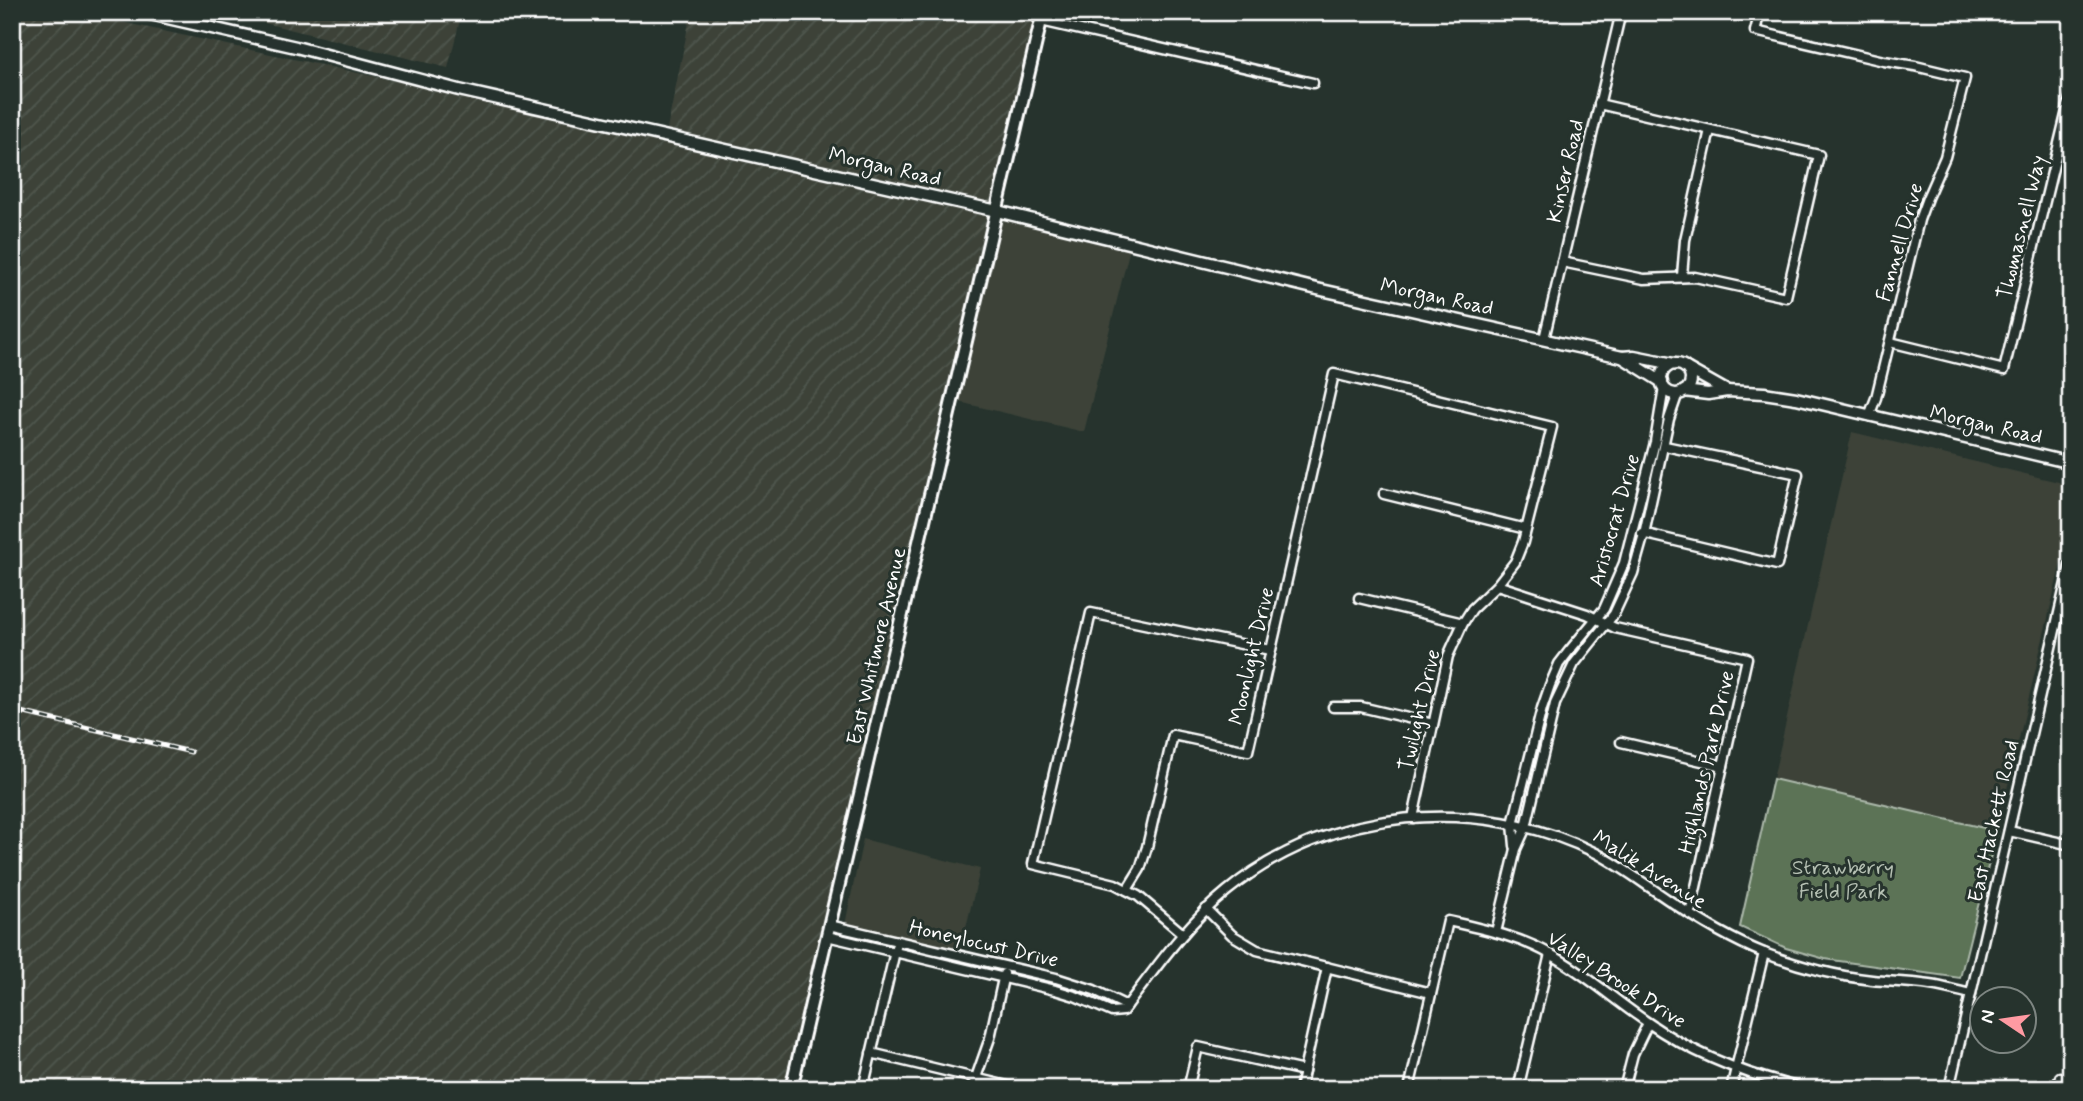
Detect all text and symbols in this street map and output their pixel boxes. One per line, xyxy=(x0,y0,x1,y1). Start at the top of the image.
street label: Kinser Road xyxy=(1540,117,1591,226)
street label: Morgan Road xyxy=(825,140,944,195)
street label: Thomasnell Way xyxy=(1991,152,2053,302)
street label: Fannell Drive xyxy=(1870,180,1930,305)
street label: Morgan Road xyxy=(1377,271,1496,324)
street label: Morgan Road xyxy=(1926,398,2045,453)
street label: Aristocrat Drive xyxy=(1583,451,1647,590)
street label: East Whitmore Avenue xyxy=(841,545,913,748)
street label: Moonlight Drive xyxy=(1223,585,1281,728)
street label: Twilight Drive xyxy=(1392,647,1448,774)
street label: Highlands Park Drive xyxy=(1672,668,1744,857)
street label: East Hackett Road xyxy=(1962,737,2026,905)
street label: Malik Avenue xyxy=(1587,824,1712,916)
park label: Strawberry Field Park xyxy=(1792,854,1894,906)
street label: Honeylocust Drive xyxy=(906,913,1061,975)
street label: Valley Brook Drive xyxy=(1541,924,1691,1035)
north arrow xyxy=(1968,986,2038,1056)
text: N xyxy=(1974,1008,2002,1025)

